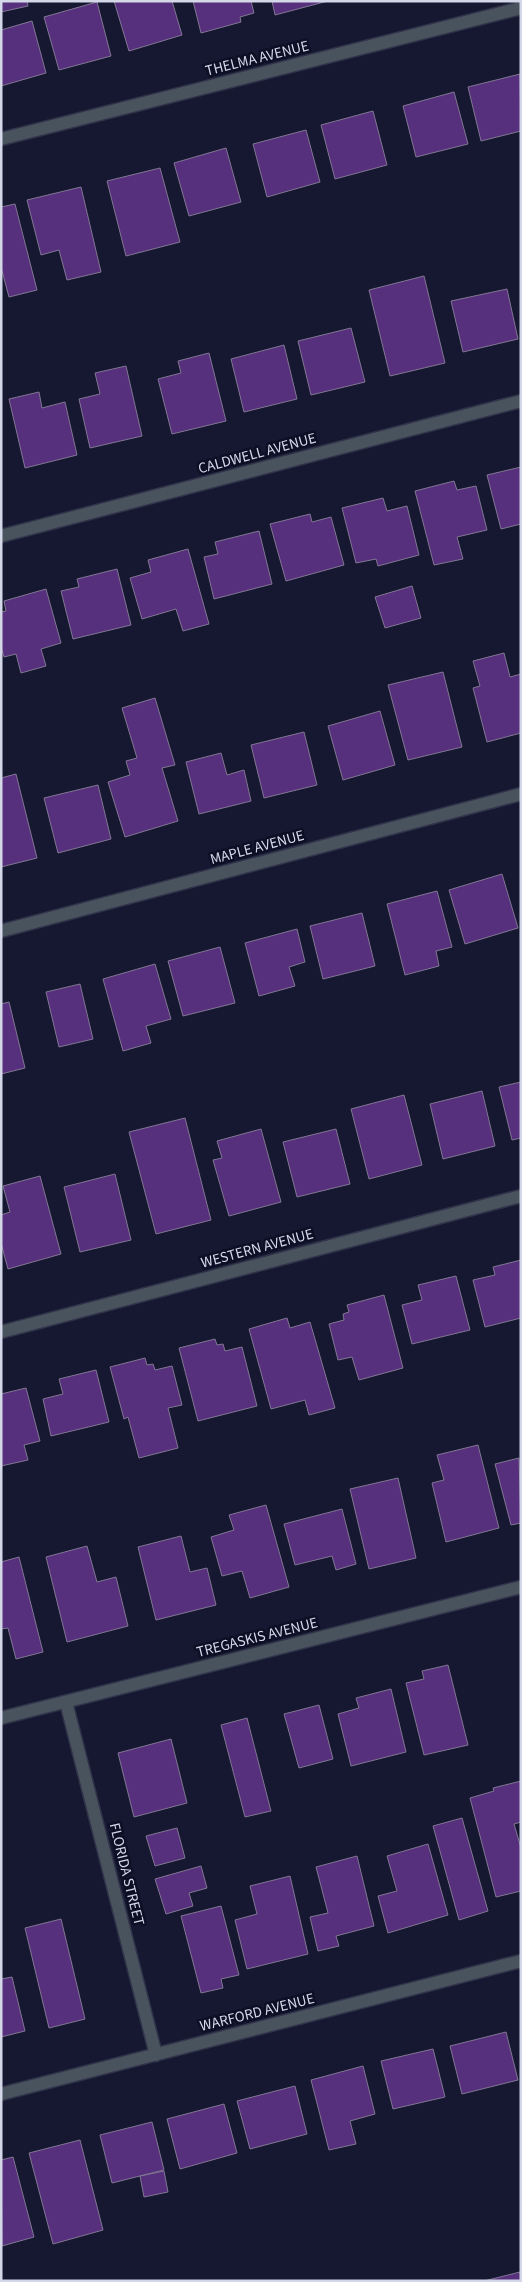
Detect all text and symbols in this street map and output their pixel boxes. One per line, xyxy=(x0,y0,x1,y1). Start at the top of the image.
street label: THELMA AVENUE xyxy=(203,35,311,81)
street label: CALDWELL AVENUE xyxy=(196,428,319,479)
street label: MAPLE AVENUE xyxy=(208,825,307,870)
street label: WESTERN AVENUE xyxy=(199,1223,316,1274)
street label: TREGASKIS AVENUE xyxy=(194,1612,320,1663)
street label: FLORIDA STREET xyxy=(104,1821,149,1928)
street label: WARFORD AVENUE xyxy=(198,1988,317,2037)

